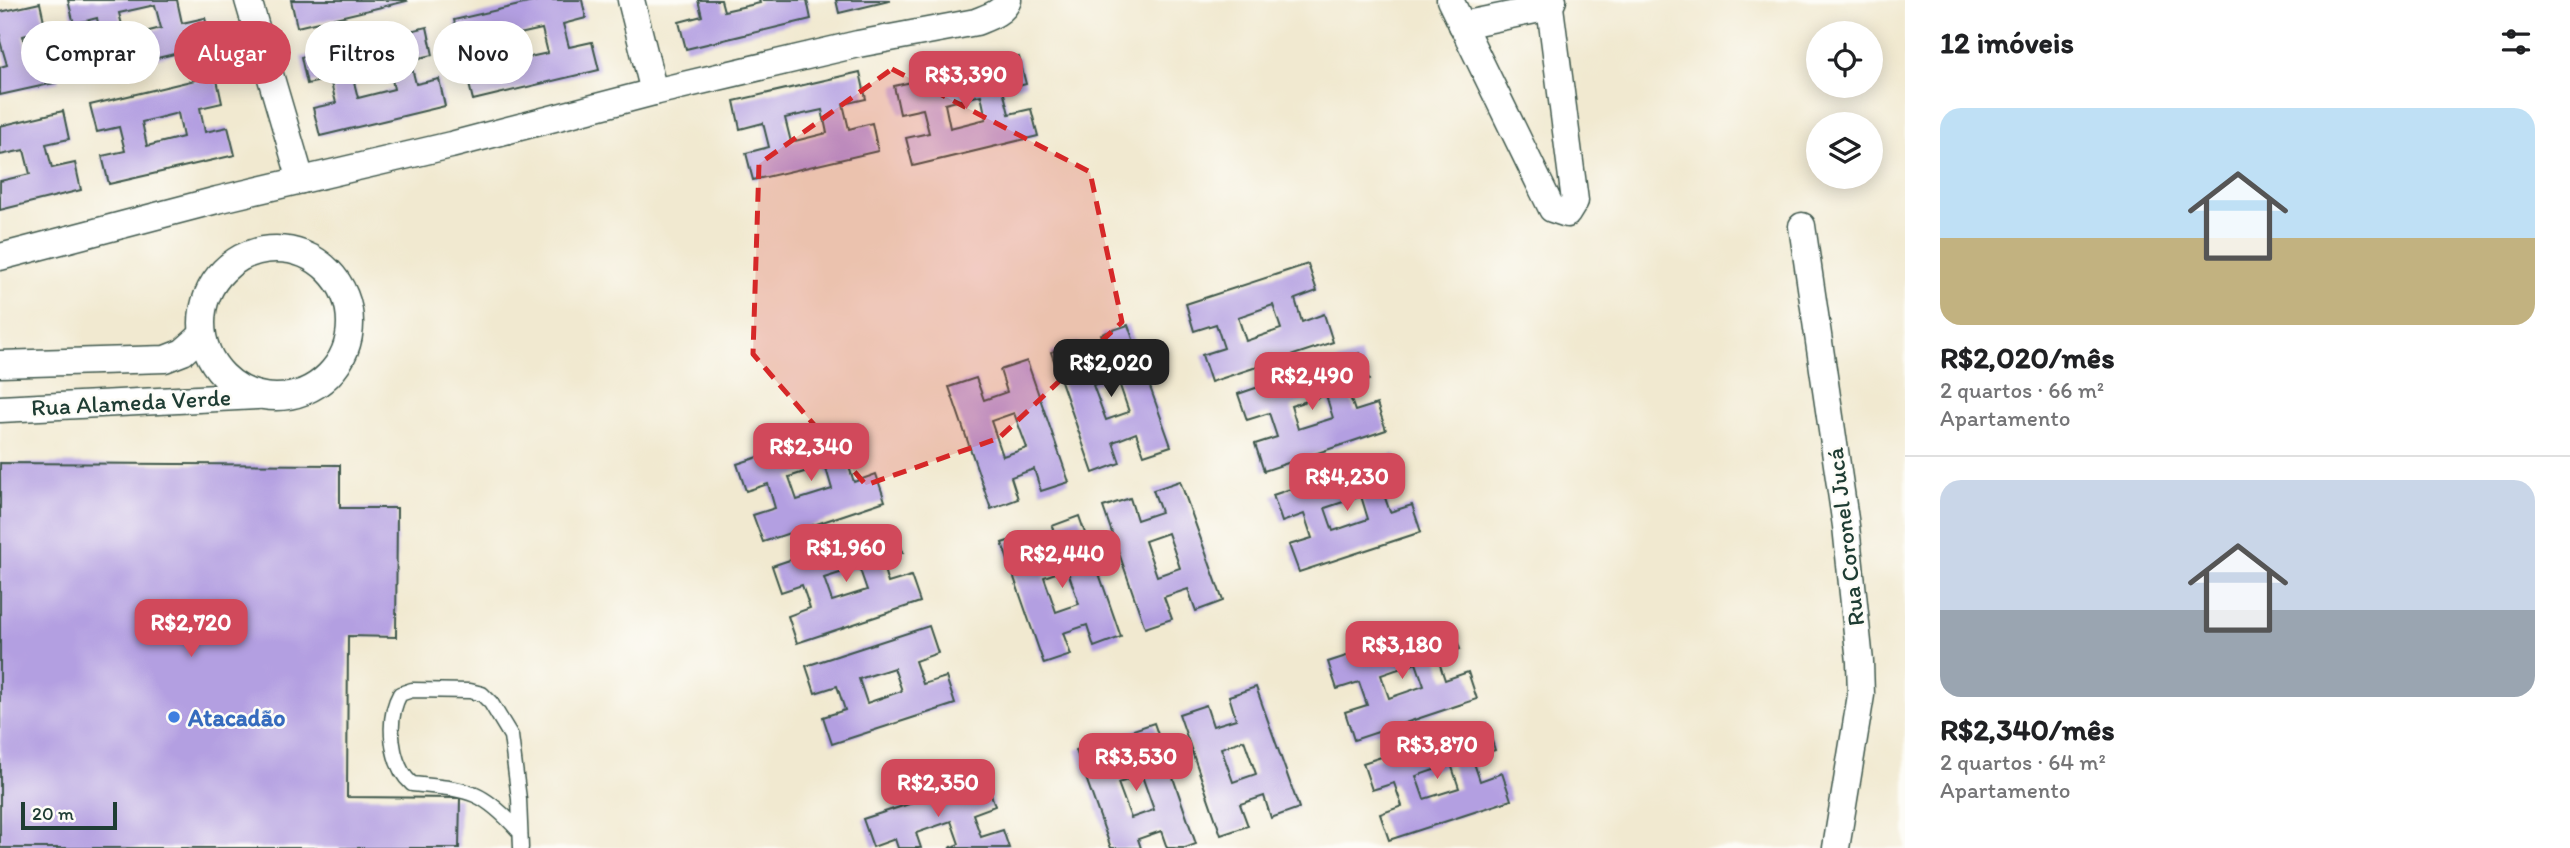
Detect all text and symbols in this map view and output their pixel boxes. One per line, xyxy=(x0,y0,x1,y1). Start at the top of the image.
chip: Comprar xyxy=(21,21,160,84)
chip: Alugar xyxy=(174,21,291,84)
chip: Filtros xyxy=(305,21,419,84)
chip: Novo xyxy=(433,21,533,84)
map controls xyxy=(1806,21,1883,189)
button: locate xyxy=(1806,21,1883,98)
icon: filters xyxy=(2497,23,2535,61)
text: 12 imóveis xyxy=(1940,24,2074,61)
pin: R$3,390 xyxy=(901,52,1031,111)
text: R$3,390 xyxy=(925,60,1007,88)
button: layers xyxy=(1806,112,1883,189)
icon: home xyxy=(2175,153,2301,279)
text: R$2,020/mês xyxy=(1940,339,2114,376)
pin: R$2,020 xyxy=(1046,340,1176,399)
text: R$2,020 xyxy=(1069,348,1153,376)
pin: R$2,490 xyxy=(1247,352,1377,412)
text: R$2,490 xyxy=(1270,361,1354,389)
text: 2 quartos · 66 m² xyxy=(1940,376,2104,404)
street label: Rua Alameda Verde xyxy=(30,382,232,422)
text: Apartamento xyxy=(1940,404,2071,432)
pin: R$2,340 xyxy=(746,424,876,483)
text: R$2,340 xyxy=(769,432,853,460)
street label: Rua Coronel Jucá xyxy=(1820,446,1870,628)
pin: R$4,230 xyxy=(1282,454,1412,513)
text: R$4,230 xyxy=(1305,462,1389,490)
pin: R$1,960 xyxy=(781,524,911,584)
icon: home xyxy=(2175,525,2301,651)
pin: R$2,440 xyxy=(997,530,1127,590)
text: R$1,960 xyxy=(806,533,886,561)
text: R$2,440 xyxy=(1020,539,1104,567)
pin: R$2,720 xyxy=(126,600,256,659)
text: R$2,720 xyxy=(151,608,231,636)
pin: R$3,180 xyxy=(1337,622,1467,681)
text: R$3,180 xyxy=(1362,630,1442,658)
place label: Atacadão xyxy=(187,703,285,732)
marker: Atacadão xyxy=(166,709,182,725)
text: R$2,340/mês xyxy=(1940,711,2115,748)
pin: R$3,870 xyxy=(1372,722,1502,781)
text: R$3,870 xyxy=(1396,730,1478,758)
pin: R$3,530 xyxy=(1071,734,1201,793)
text: R$3,530 xyxy=(1095,742,1177,770)
text: 2 quartos · 64 m² xyxy=(1940,748,2106,776)
pin: R$2,350 xyxy=(873,760,1003,819)
text: R$2,350 xyxy=(897,768,979,796)
text: Apartamento xyxy=(1940,776,2071,804)
scale bar xyxy=(21,799,117,831)
text: 20 m xyxy=(32,802,74,825)

